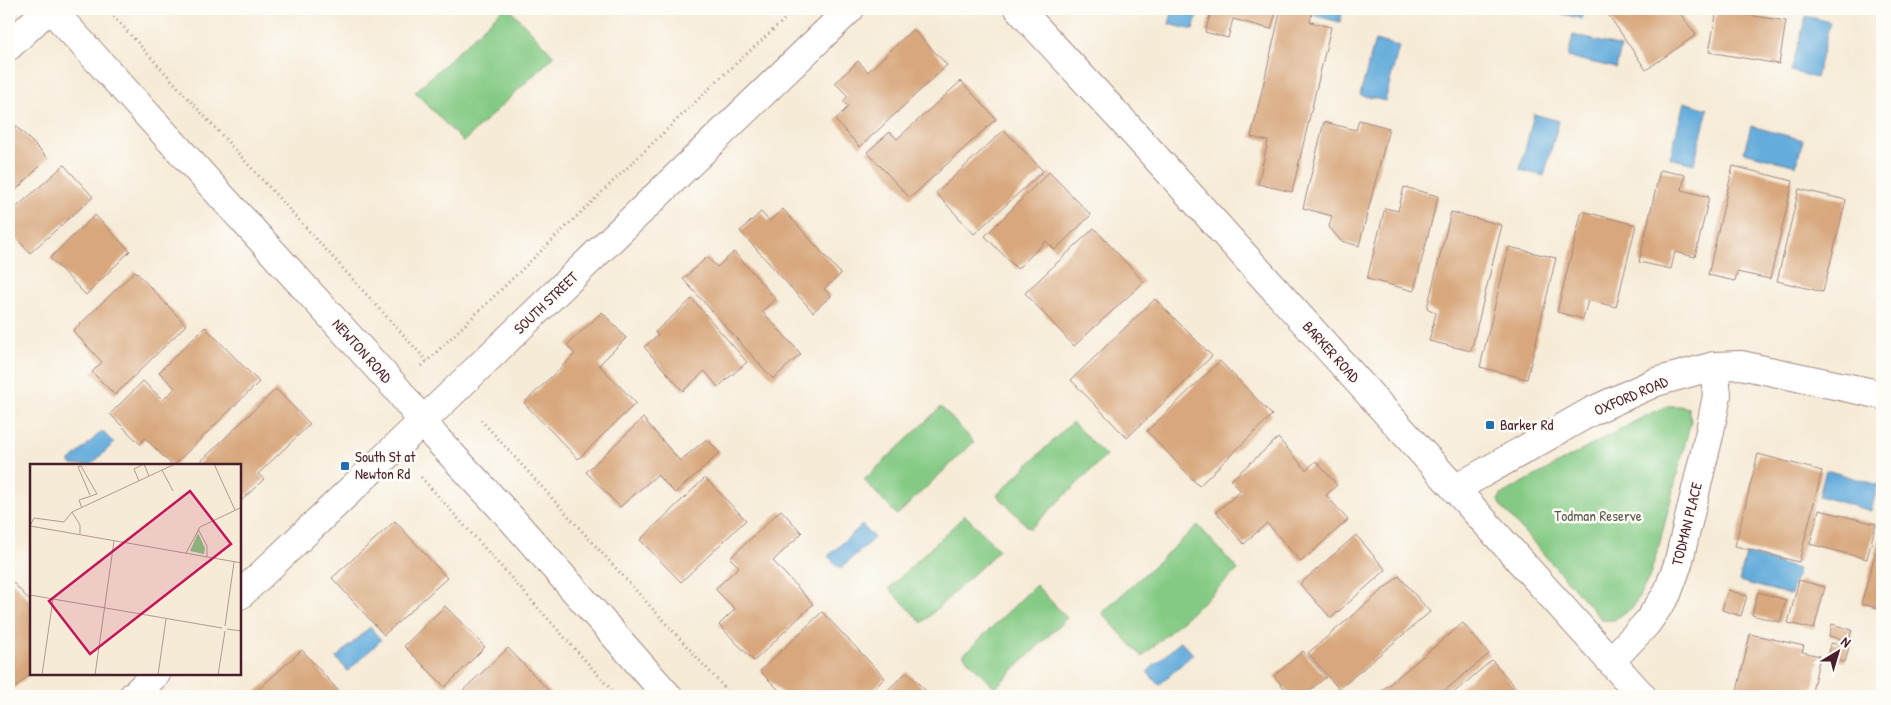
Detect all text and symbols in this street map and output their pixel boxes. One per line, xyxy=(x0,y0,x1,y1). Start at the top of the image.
street label: SOUTH STREET xyxy=(509,266,583,339)
street label: NEWTON ROAD xyxy=(328,314,398,388)
street label: BARKER ROAD xyxy=(1298,316,1365,388)
street label: OXFORD ROAD xyxy=(1591,370,1672,421)
place label: Barker Rd xyxy=(1500,414,1553,435)
marker: Barker Rd xyxy=(1484,419,1496,431)
place label: South St at Newton Rd xyxy=(355,446,416,484)
marker: South St at Newton Rd xyxy=(339,460,351,472)
inset map xyxy=(30,464,241,675)
street label: TODMAN PLACE xyxy=(1666,480,1707,568)
park label: Todman Reserve xyxy=(1554,505,1642,526)
north arrow xyxy=(1814,628,1864,678)
text: N xyxy=(1838,632,1856,651)

